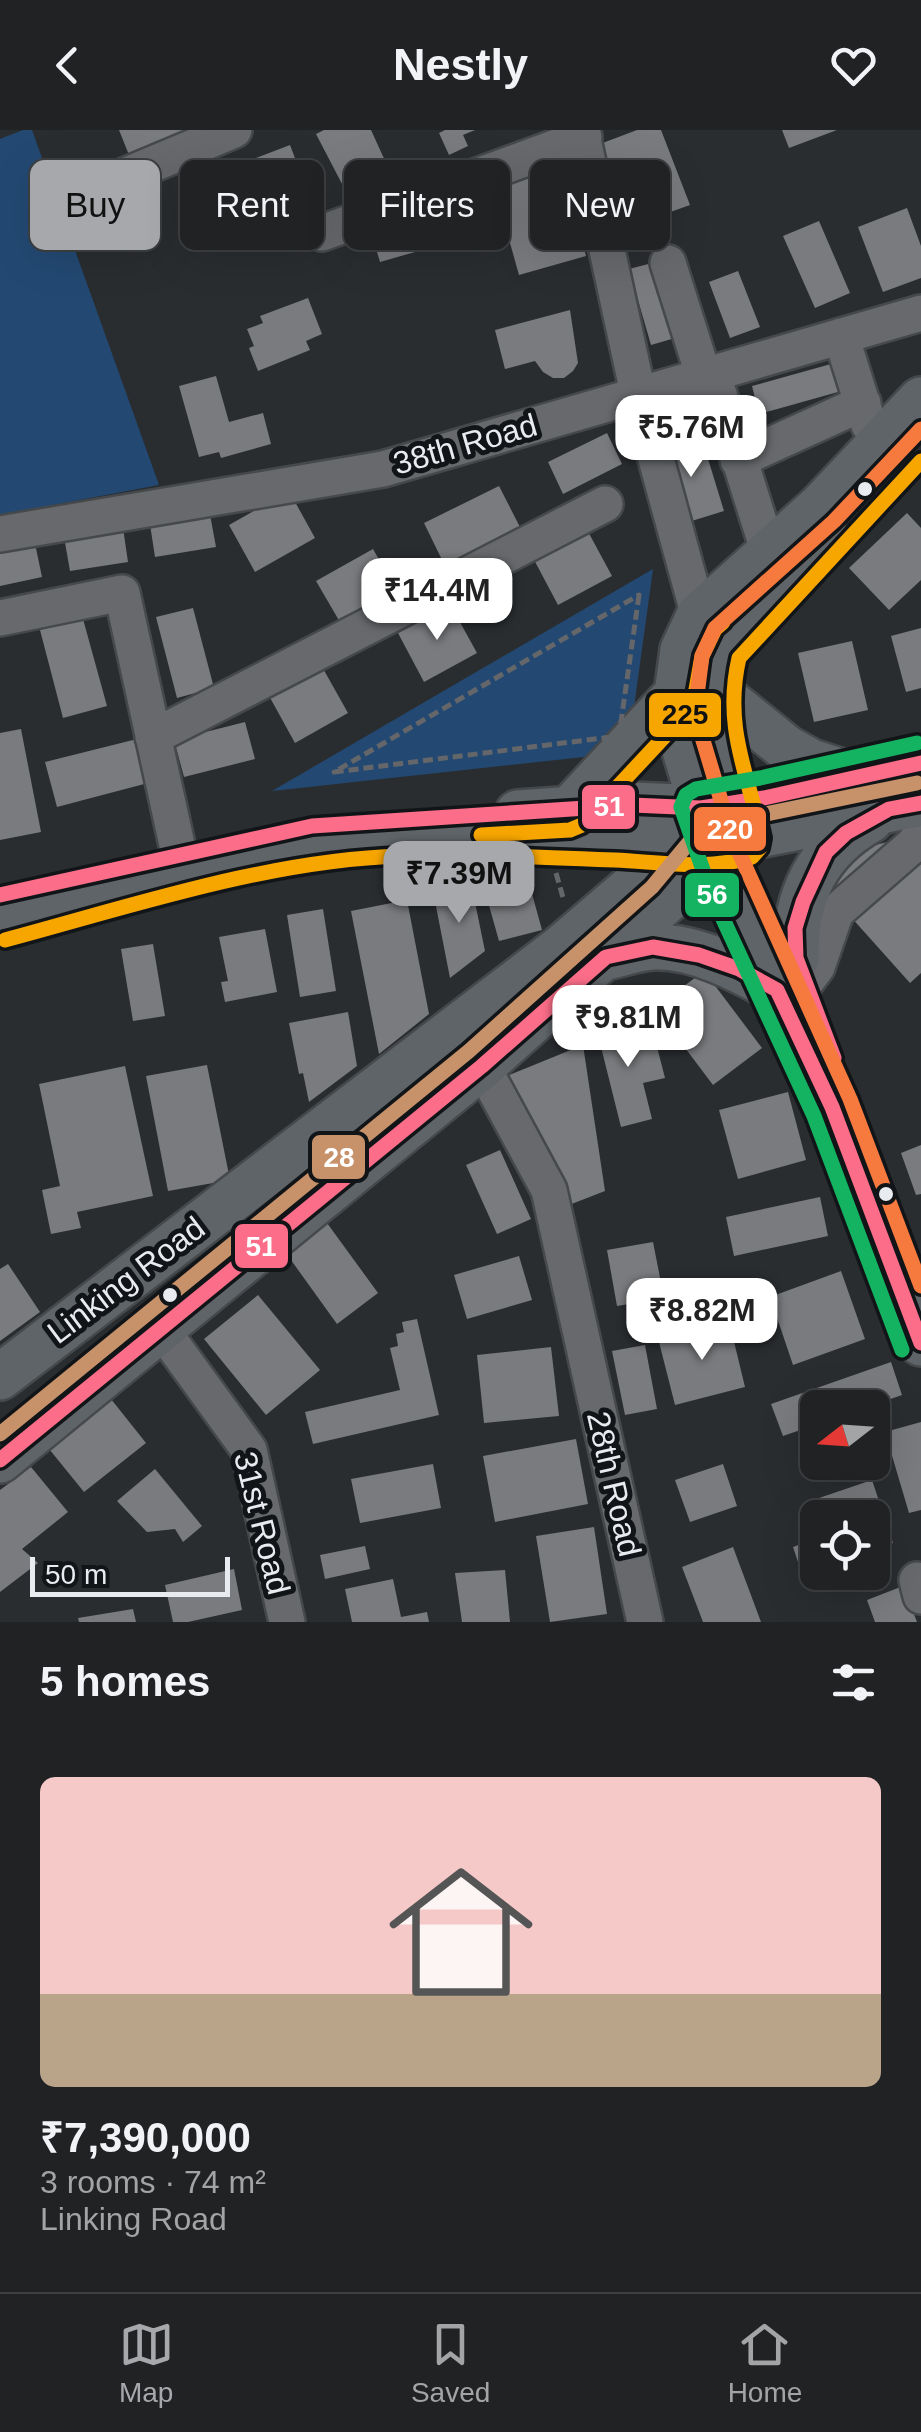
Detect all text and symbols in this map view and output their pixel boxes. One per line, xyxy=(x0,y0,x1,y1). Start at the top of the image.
icon: back xyxy=(40,38,95,93)
icon: heart xyxy=(826,38,881,93)
text: Nestly xyxy=(393,39,528,90)
chip: Buy xyxy=(30,160,160,250)
chip: Rent xyxy=(180,160,324,250)
chip: Filters xyxy=(344,160,510,250)
chip: New xyxy=(530,160,670,250)
pin: ₹5.76M xyxy=(610,395,772,480)
street label: 38th Road xyxy=(389,406,541,482)
text: ₹5.76M xyxy=(637,409,745,445)
unlabelled marker xyxy=(855,479,875,499)
pin: ₹14.4M xyxy=(356,558,518,643)
text: ₹14.4M xyxy=(383,572,491,608)
line badge: 225 xyxy=(647,691,723,739)
text: 225 xyxy=(662,699,708,730)
line badge: 51 xyxy=(580,783,637,831)
text: 51 xyxy=(593,791,625,822)
line badge: 220 xyxy=(692,805,768,853)
text: 220 xyxy=(707,814,753,845)
pin: ₹7.39M xyxy=(378,841,540,926)
text: ₹7.39M xyxy=(405,855,513,891)
line badge: 56 xyxy=(683,871,741,919)
text: 56 xyxy=(696,879,728,910)
pin: ₹9.81M xyxy=(547,985,709,1070)
text: ₹9.81M xyxy=(574,999,682,1035)
line badge: 28 xyxy=(310,1133,367,1181)
text: 28 xyxy=(323,1142,355,1173)
unlabelled marker xyxy=(876,1184,896,1204)
street label: Linking Road xyxy=(41,1209,211,1351)
line badge: 51 xyxy=(233,1222,290,1270)
text: 51 xyxy=(245,1231,277,1262)
pin: ₹8.82M xyxy=(621,1278,783,1363)
unlabelled marker xyxy=(160,1285,180,1305)
text: ₹8.82M xyxy=(648,1292,756,1328)
north arrow xyxy=(800,1390,890,1480)
map controls xyxy=(800,1390,890,1590)
street label: 28th Road xyxy=(580,1408,648,1560)
street label: 31st Road xyxy=(227,1448,297,1598)
button: locate xyxy=(800,1500,890,1590)
scale bar xyxy=(30,1552,230,1596)
text: 50 m xyxy=(45,1559,107,1590)
icon: filters xyxy=(826,1655,881,1710)
text: 5 homes xyxy=(40,1658,210,1705)
icon: home xyxy=(371,1842,551,2022)
text: ₹7,390,000 xyxy=(40,2114,251,2161)
text: 3 rooms · 74 m² xyxy=(40,2164,266,2200)
text: Linking Road xyxy=(40,2201,227,2237)
tab: Map xyxy=(119,2317,174,2409)
tab: Saved xyxy=(411,2317,490,2409)
tab: Home xyxy=(728,2317,802,2409)

